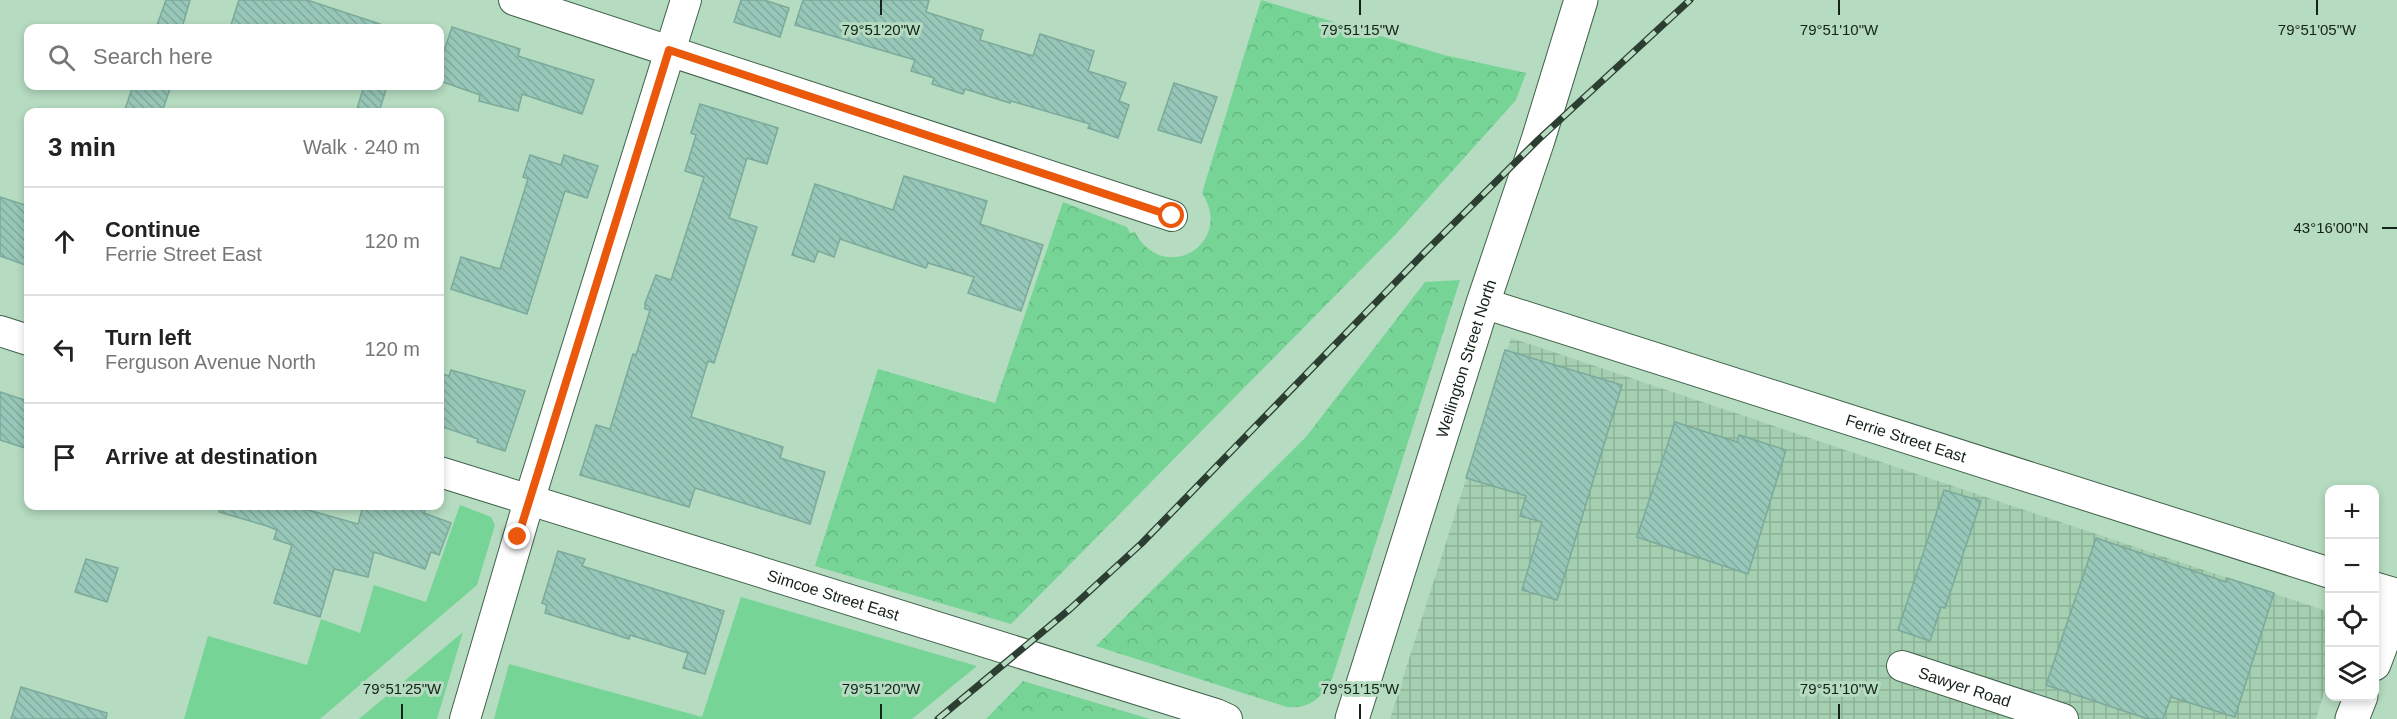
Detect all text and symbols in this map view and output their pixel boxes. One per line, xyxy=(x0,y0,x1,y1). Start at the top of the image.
text: 79°51'20"W xyxy=(842,21,921,38)
text: 79°51'15"W xyxy=(1321,21,1400,38)
text: 79°51'10"W xyxy=(1800,21,1879,38)
text: 79°51'05"W xyxy=(2278,21,2357,38)
search box xyxy=(24,24,444,90)
icon: search xyxy=(45,41,78,74)
text: Search here xyxy=(93,44,213,69)
text: 3 min xyxy=(48,132,116,162)
text: Walk · 240 m xyxy=(303,136,420,158)
route start xyxy=(1158,202,1184,228)
text: Continue xyxy=(105,217,200,242)
text: 43°16'00"N xyxy=(2293,219,2369,236)
icon: ahead xyxy=(48,225,81,258)
text: 120 m xyxy=(364,230,420,252)
text: Ferrie Street East xyxy=(105,243,262,265)
street label: Wellington Street North xyxy=(1433,277,1499,440)
text: Turn left xyxy=(105,325,191,350)
icon: left xyxy=(48,333,81,366)
text: 120 m xyxy=(364,338,420,360)
text: Ferguson Avenue North xyxy=(105,351,316,373)
street label: Ferrie Street East xyxy=(1844,411,1969,466)
icon: arrive xyxy=(48,441,81,474)
text: Arrive at destination xyxy=(105,444,318,469)
map controls xyxy=(2325,485,2379,701)
button: + xyxy=(2325,485,2379,539)
route end xyxy=(504,523,530,549)
button: − xyxy=(2325,539,2379,593)
street label: Simcoe Street East xyxy=(765,567,902,624)
button: locate xyxy=(2325,593,2379,647)
button: layers xyxy=(2325,647,2379,701)
street label: Sawyer Road xyxy=(1916,664,2013,710)
text: 79°51'25"W xyxy=(363,680,442,697)
text: 79°51'20"W xyxy=(842,680,921,697)
text: 79°51'15"W xyxy=(1321,680,1400,697)
text: 79°51'10"W xyxy=(1800,680,1879,697)

